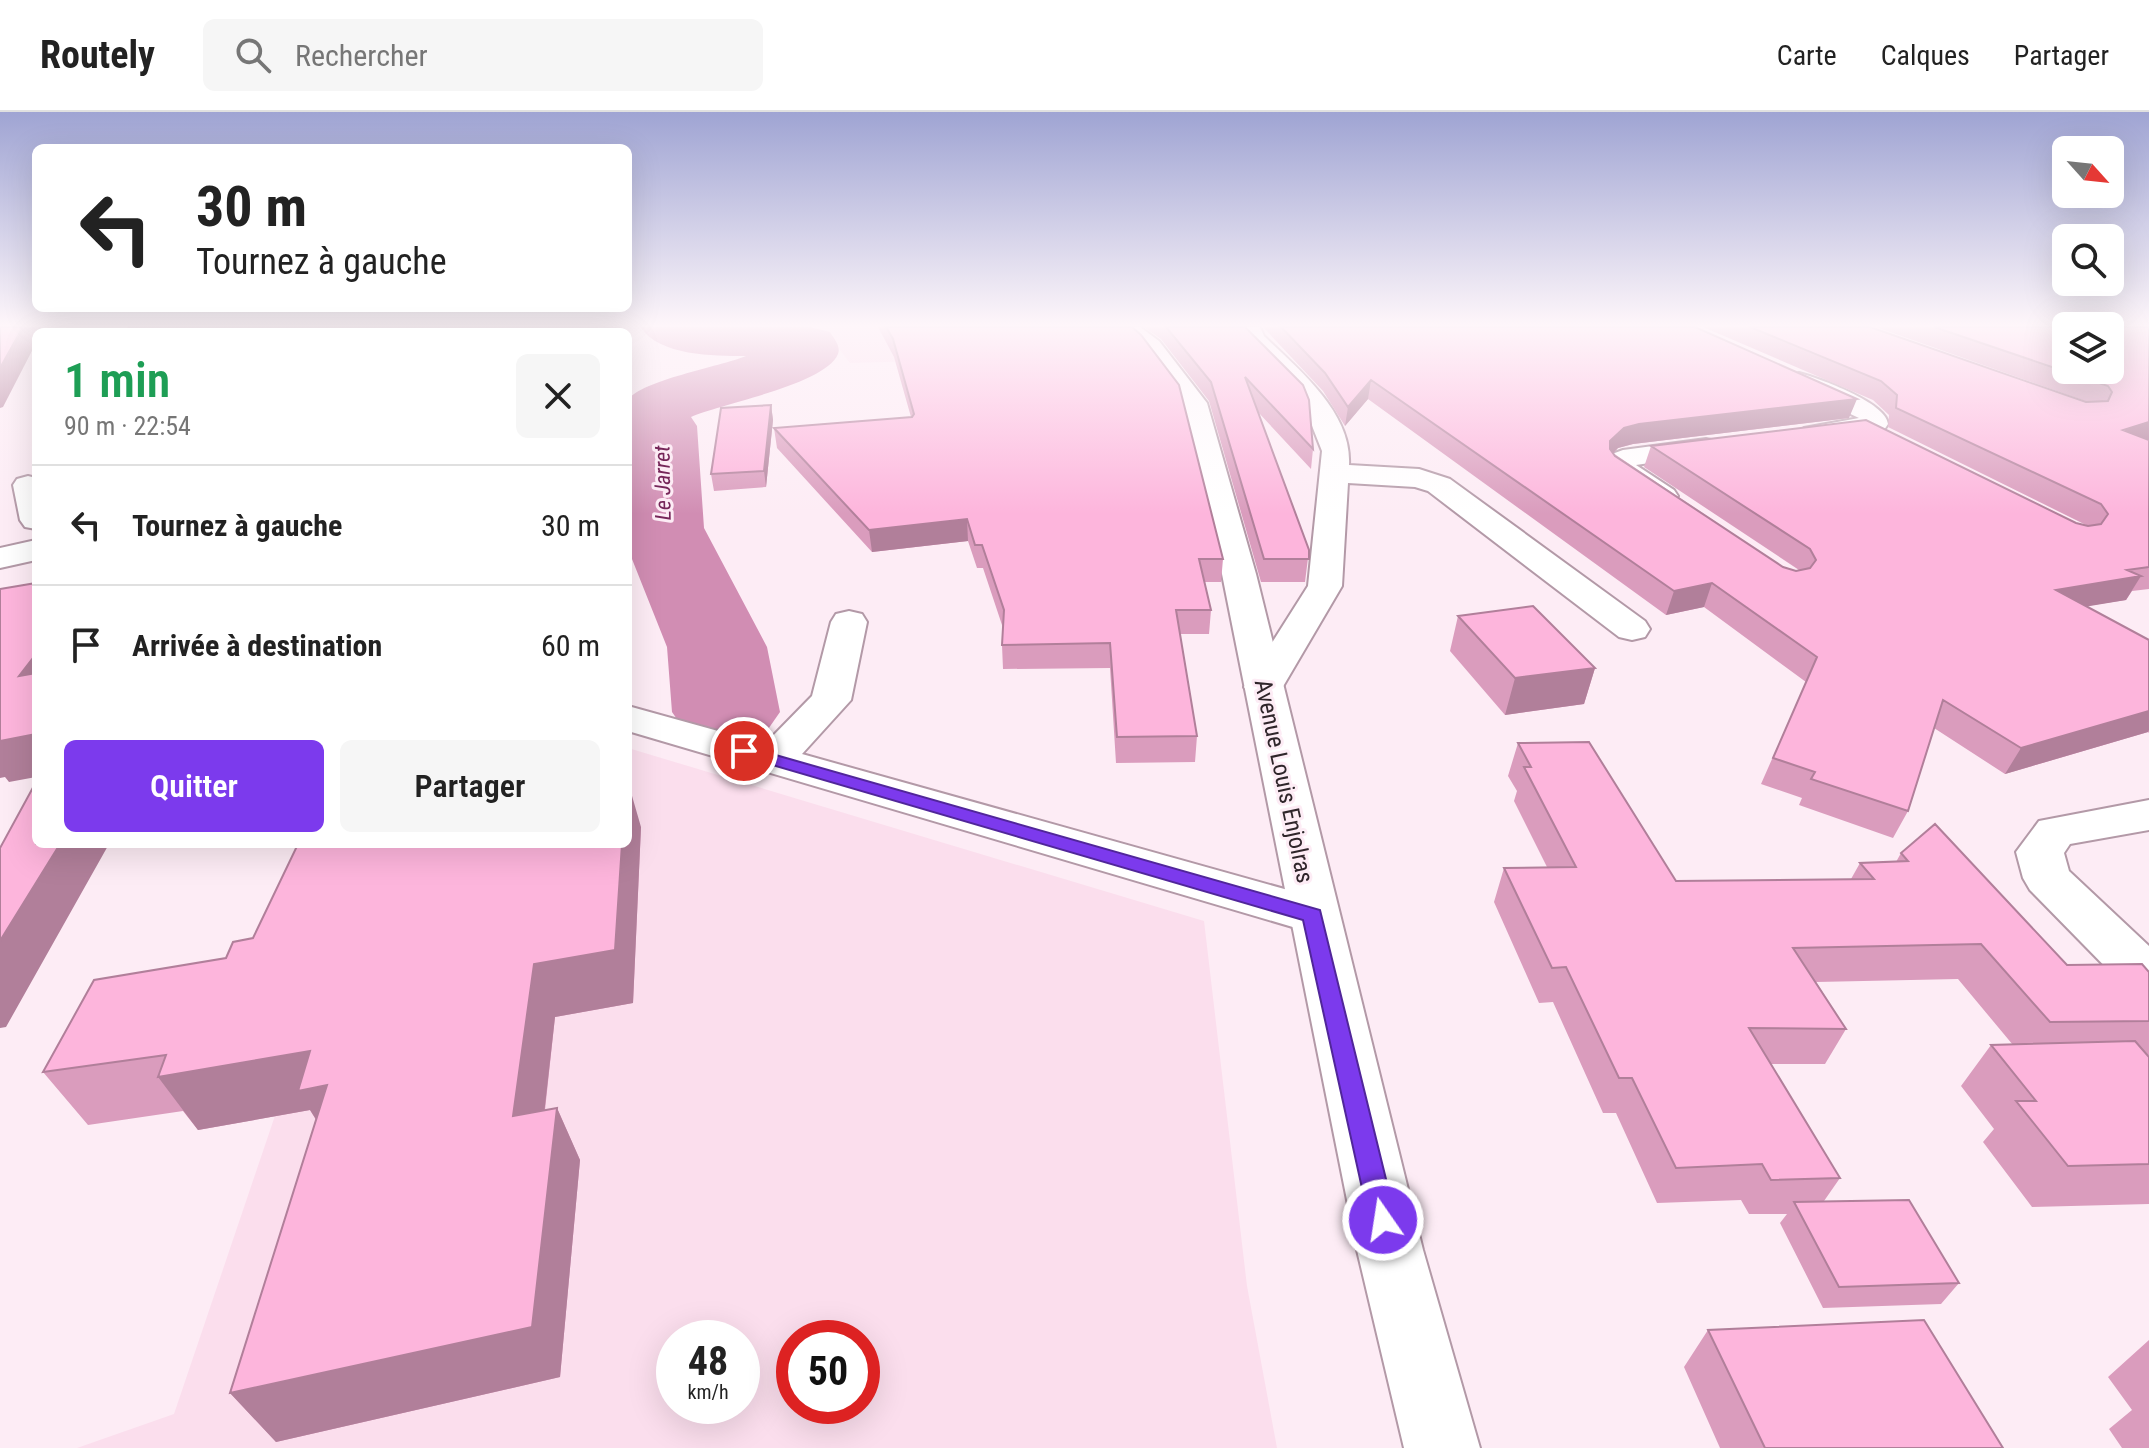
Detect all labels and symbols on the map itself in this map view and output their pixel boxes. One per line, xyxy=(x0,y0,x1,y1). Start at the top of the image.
north arrow xyxy=(2052,136,2124,208)
water label: Le Jarret xyxy=(649,445,676,521)
street label: Avenue Louis Enjolras xyxy=(1249,677,1319,885)
pin xyxy=(710,717,778,785)
position arrow xyxy=(1341,1178,1425,1262)
speed limit sign: 50 xyxy=(776,1320,880,1424)

